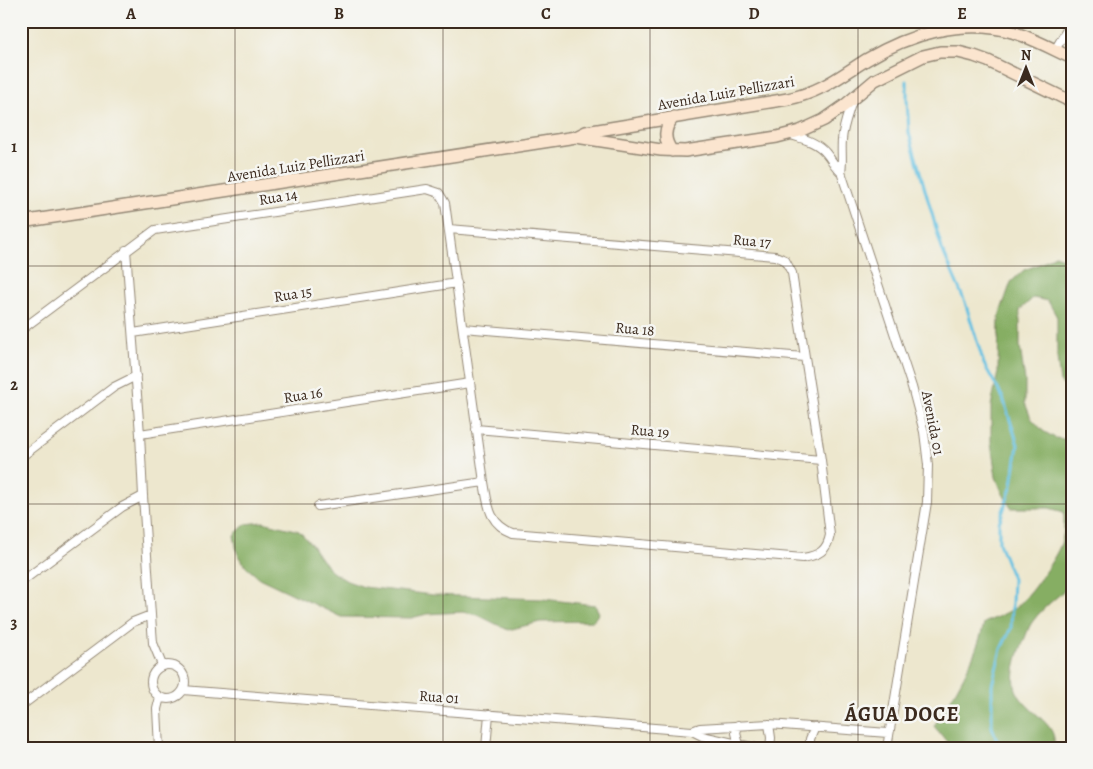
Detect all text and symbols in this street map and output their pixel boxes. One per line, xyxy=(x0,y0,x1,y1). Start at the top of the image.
text: A xyxy=(125,3,137,25)
text: B xyxy=(334,3,344,25)
text: C xyxy=(541,3,551,25)
text: D xyxy=(748,3,760,25)
text: E xyxy=(957,3,967,25)
north arrow xyxy=(1000,42,1050,92)
text: N xyxy=(1021,46,1031,65)
street label: Avenida Luiz Pellizzari xyxy=(655,71,796,115)
text: 1 xyxy=(11,136,17,158)
street label: Avenida Luiz Pellizzari xyxy=(225,145,366,187)
street label: Rua 14 xyxy=(257,184,299,210)
street label: Rua 17 xyxy=(732,229,773,253)
street label: Rua 15 xyxy=(272,281,314,307)
street label: Rua 18 xyxy=(615,317,655,341)
text: 2 xyxy=(10,374,18,396)
street label: Rua 16 xyxy=(282,382,324,408)
street label: Avenida 01 xyxy=(917,388,949,457)
street label: Rua 19 xyxy=(630,419,670,443)
text: 3 xyxy=(11,612,18,634)
street label: Rua 01 xyxy=(418,686,460,708)
district label: ÁGUA DOCE xyxy=(844,701,959,728)

